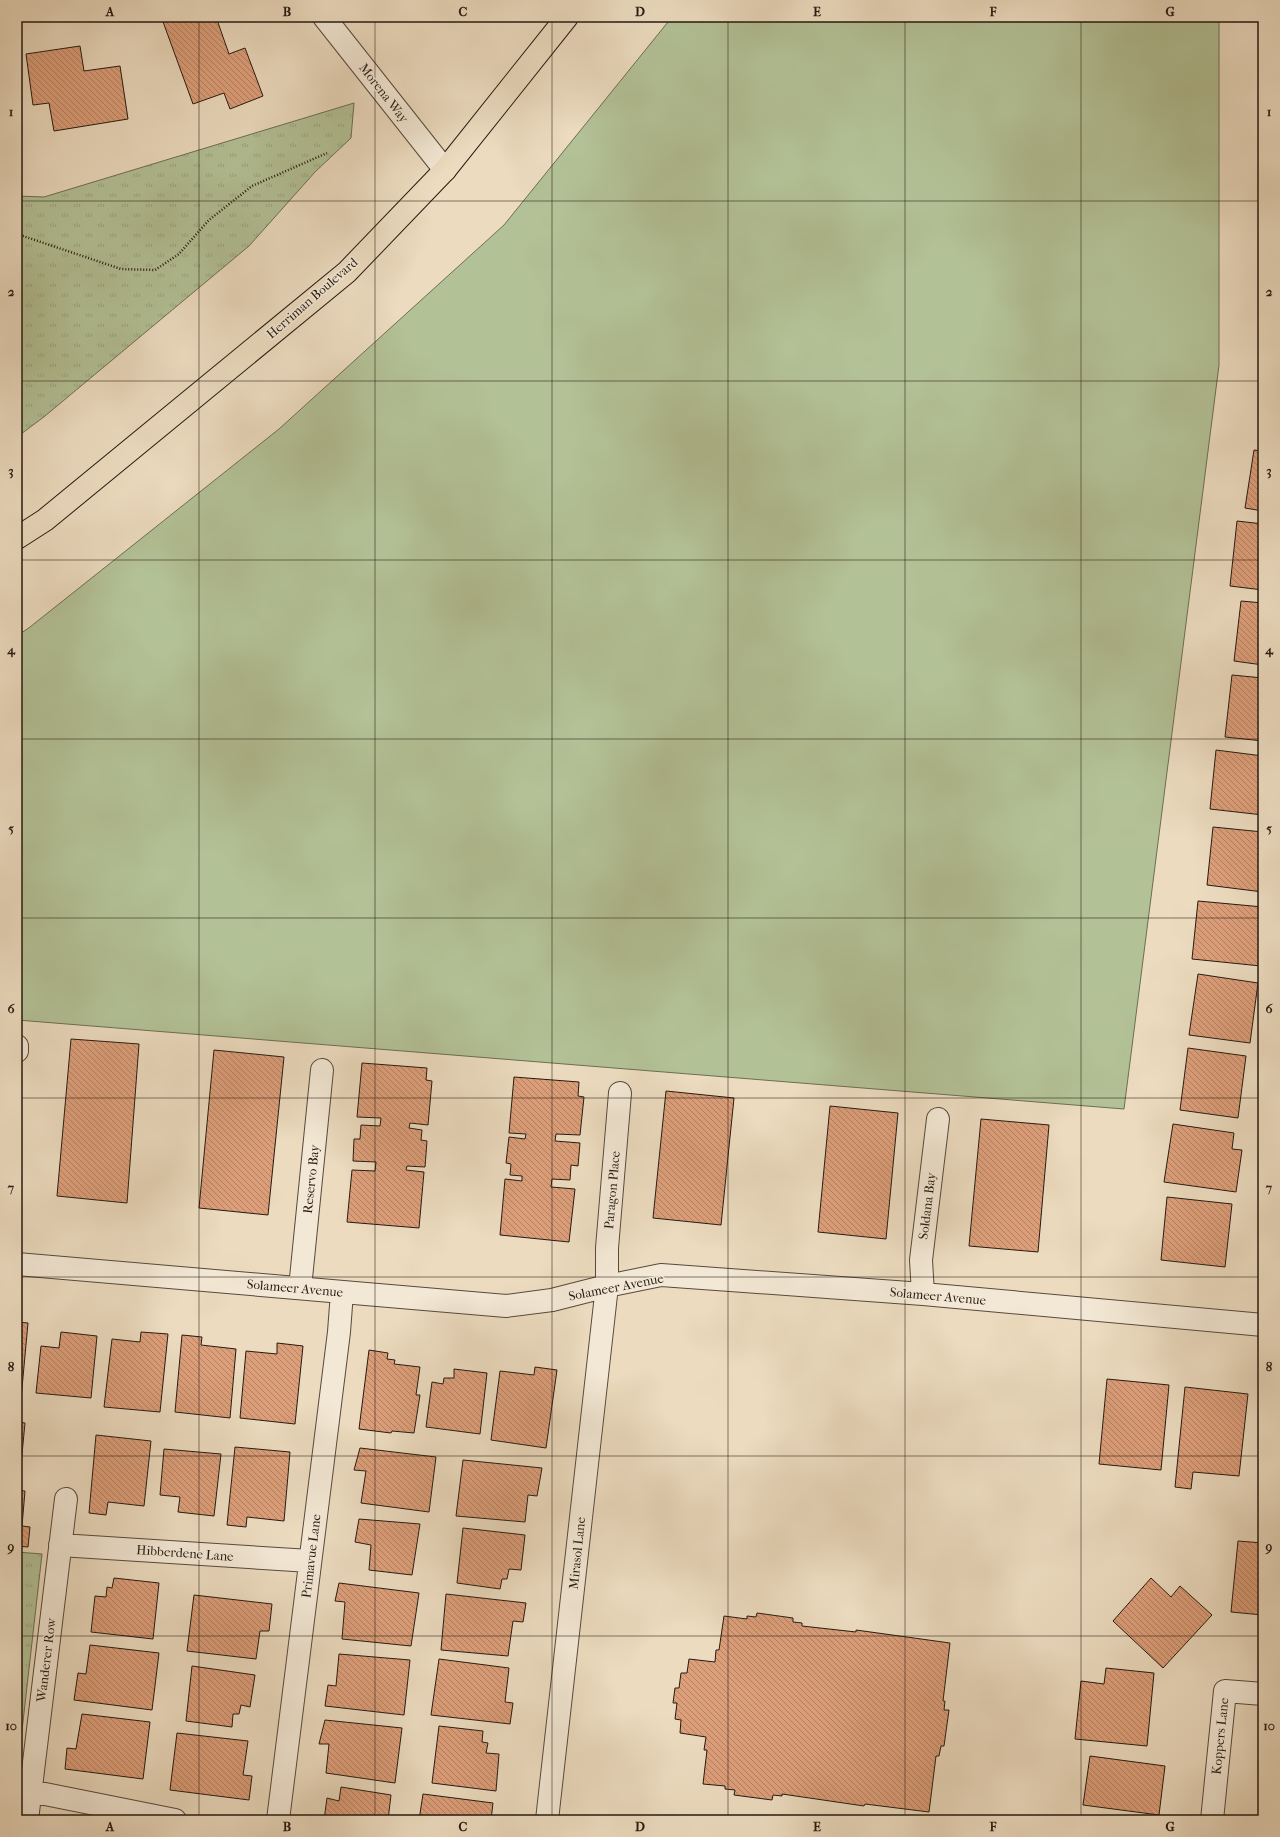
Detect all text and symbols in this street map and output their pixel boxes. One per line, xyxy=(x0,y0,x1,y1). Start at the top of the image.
text: A xyxy=(105,4,115,19)
text: B xyxy=(283,4,292,19)
text: C xyxy=(459,4,468,19)
text: D xyxy=(635,4,645,19)
text: E xyxy=(813,4,821,19)
text: F xyxy=(989,4,997,19)
text: G xyxy=(1165,4,1175,19)
street label: Morena Way xyxy=(356,60,412,126)
text: 1 xyxy=(9,104,14,119)
text: 1 xyxy=(1267,104,1272,119)
street label: Herriman Boulevard xyxy=(263,254,361,342)
text: 2 xyxy=(8,284,15,299)
text: 2 xyxy=(1266,284,1273,299)
text: 3 xyxy=(8,463,14,479)
text: 3 xyxy=(1266,463,1272,479)
text: 4 xyxy=(6,642,16,658)
text: 4 xyxy=(1264,642,1274,658)
text: 5 xyxy=(8,821,14,836)
text: 5 xyxy=(1266,821,1272,836)
text: 6 xyxy=(7,1001,15,1016)
text: 6 xyxy=(1265,1001,1273,1016)
street label: Reservo Bay xyxy=(300,1143,322,1214)
street label: Paragon Place xyxy=(601,1150,623,1230)
street label: Soldana Bay xyxy=(915,1171,939,1240)
text: 7 xyxy=(7,1180,15,1195)
text: 7 xyxy=(1265,1180,1273,1195)
street label: Solameer Avenue xyxy=(567,1270,665,1304)
street label: Solameer Avenue xyxy=(246,1276,344,1300)
street label: Solameer Avenue xyxy=(889,1284,987,1308)
text: 8 xyxy=(8,1359,15,1374)
text: 8 xyxy=(1266,1359,1273,1374)
street label: Primavue Lane xyxy=(298,1513,324,1599)
street label: Mirasol Lane xyxy=(566,1515,588,1590)
text: 9 xyxy=(7,1539,15,1555)
text: 9 xyxy=(1265,1539,1273,1555)
street label: Hibberdene Lane xyxy=(136,1542,235,1564)
street label: Wanderer Row xyxy=(33,1617,59,1704)
street label: Koppers Lane xyxy=(1209,1696,1232,1775)
text: 10 xyxy=(5,1718,17,1733)
text: 10 xyxy=(1263,1718,1275,1733)
text: A xyxy=(105,1819,115,1834)
text: B xyxy=(283,1819,292,1834)
text: C xyxy=(459,1819,468,1834)
text: D xyxy=(635,1819,645,1834)
text: E xyxy=(813,1819,821,1834)
text: F xyxy=(989,1819,997,1834)
text: G xyxy=(1165,1819,1175,1834)

